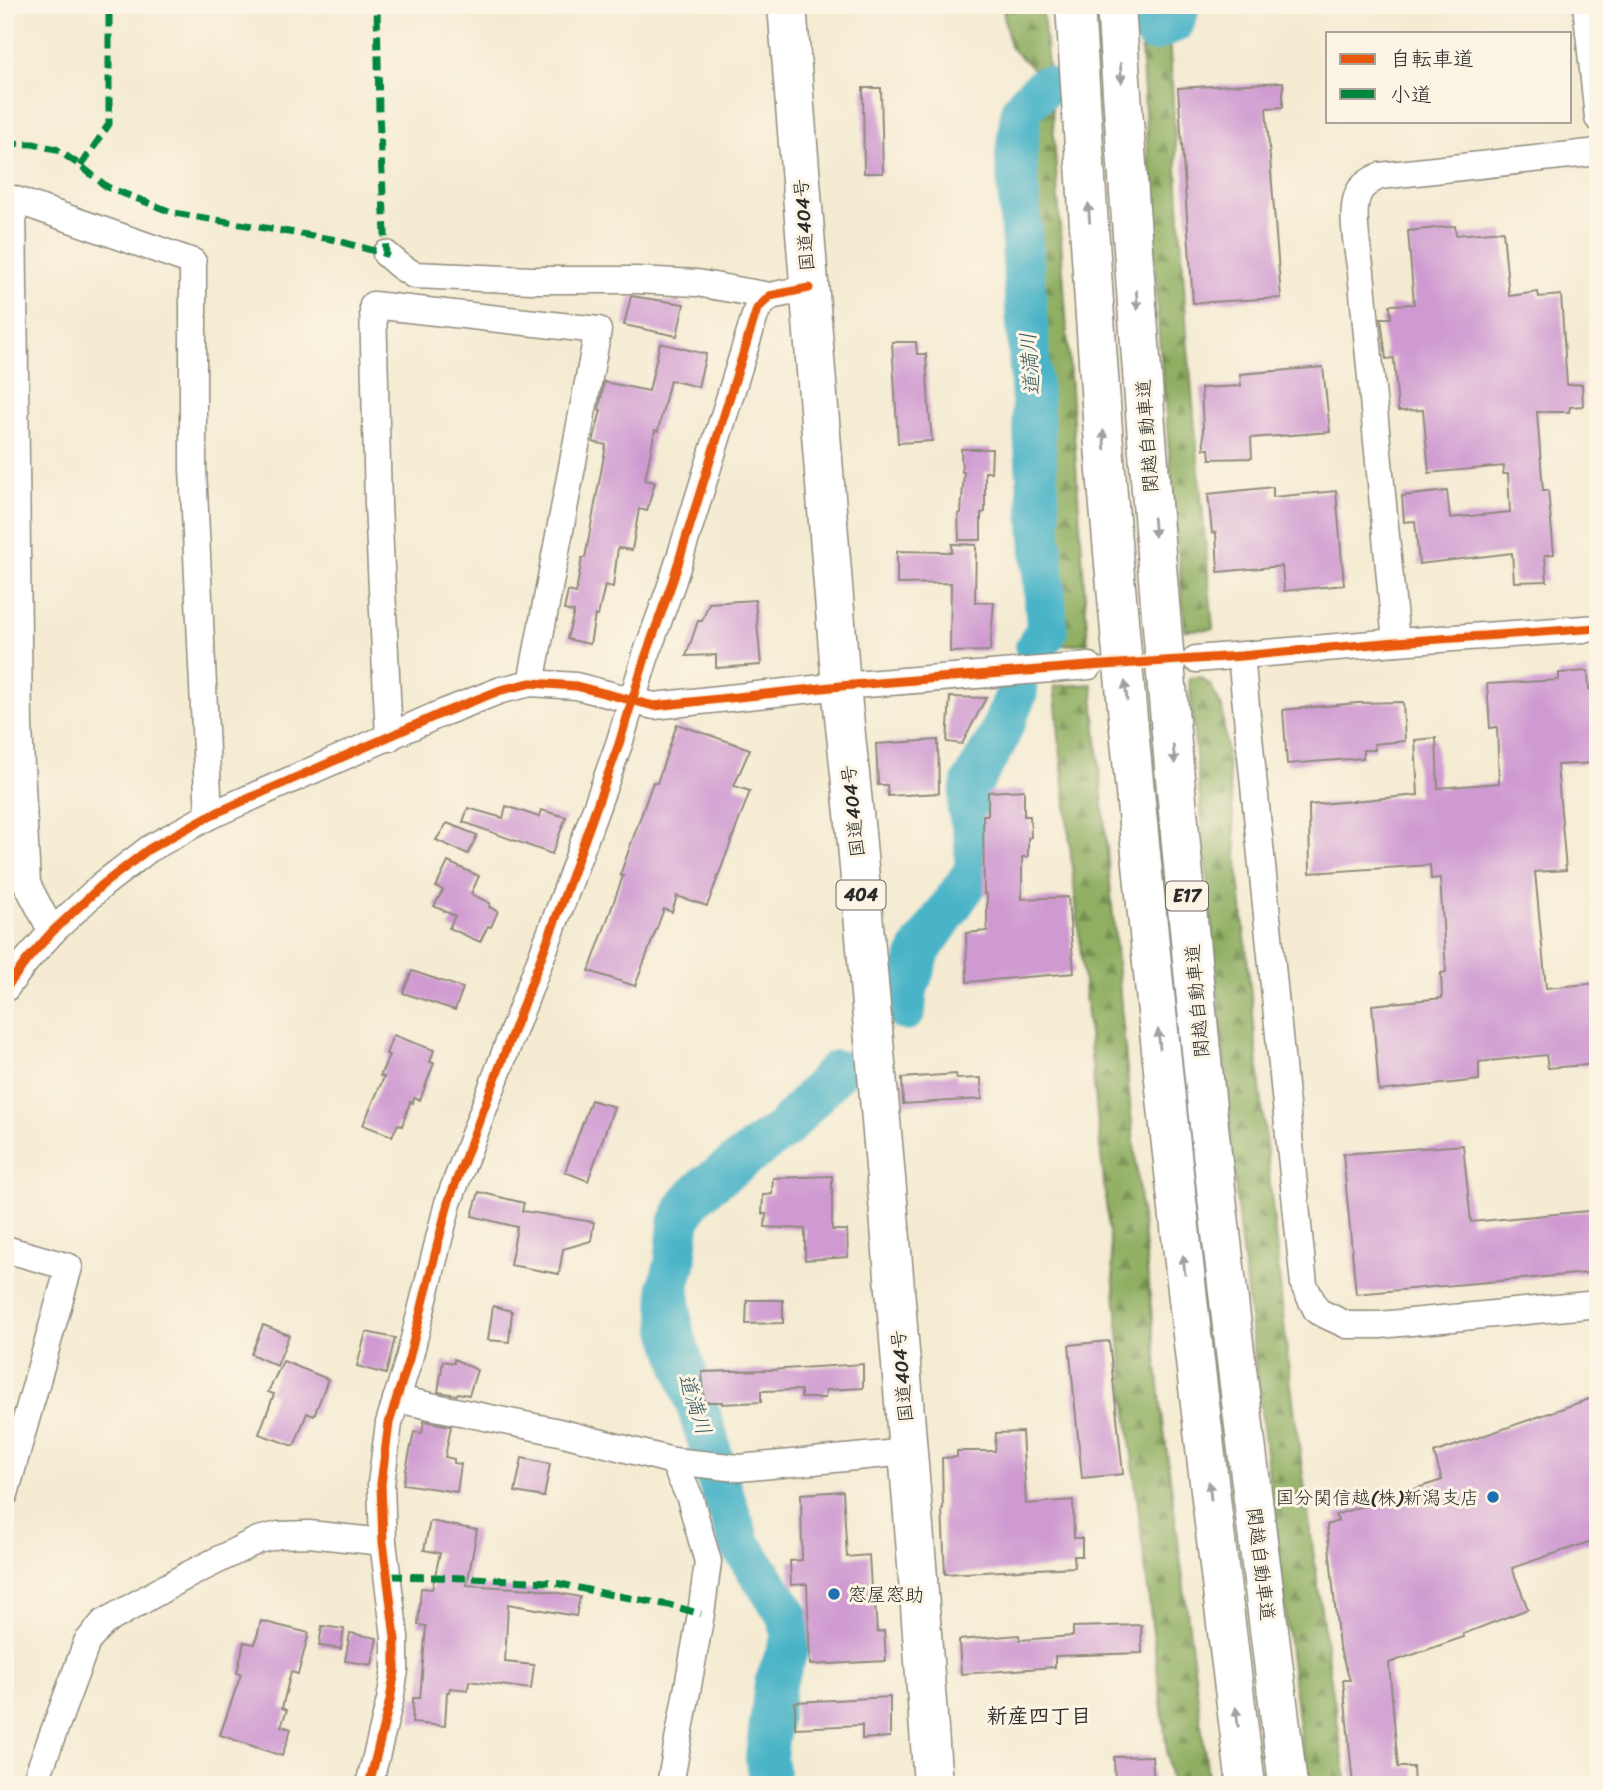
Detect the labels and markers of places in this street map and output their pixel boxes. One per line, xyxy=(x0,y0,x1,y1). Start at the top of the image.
place label: 国分関信越(株)新潟支店 xyxy=(1276,1481,1479,1514)
marker: 国分関信越(株)新潟支店 xyxy=(1485,1489,1501,1505)
place label: 窓屋窓助 xyxy=(848,1578,924,1611)
marker: 窓屋窓助 xyxy=(826,1586,842,1602)

